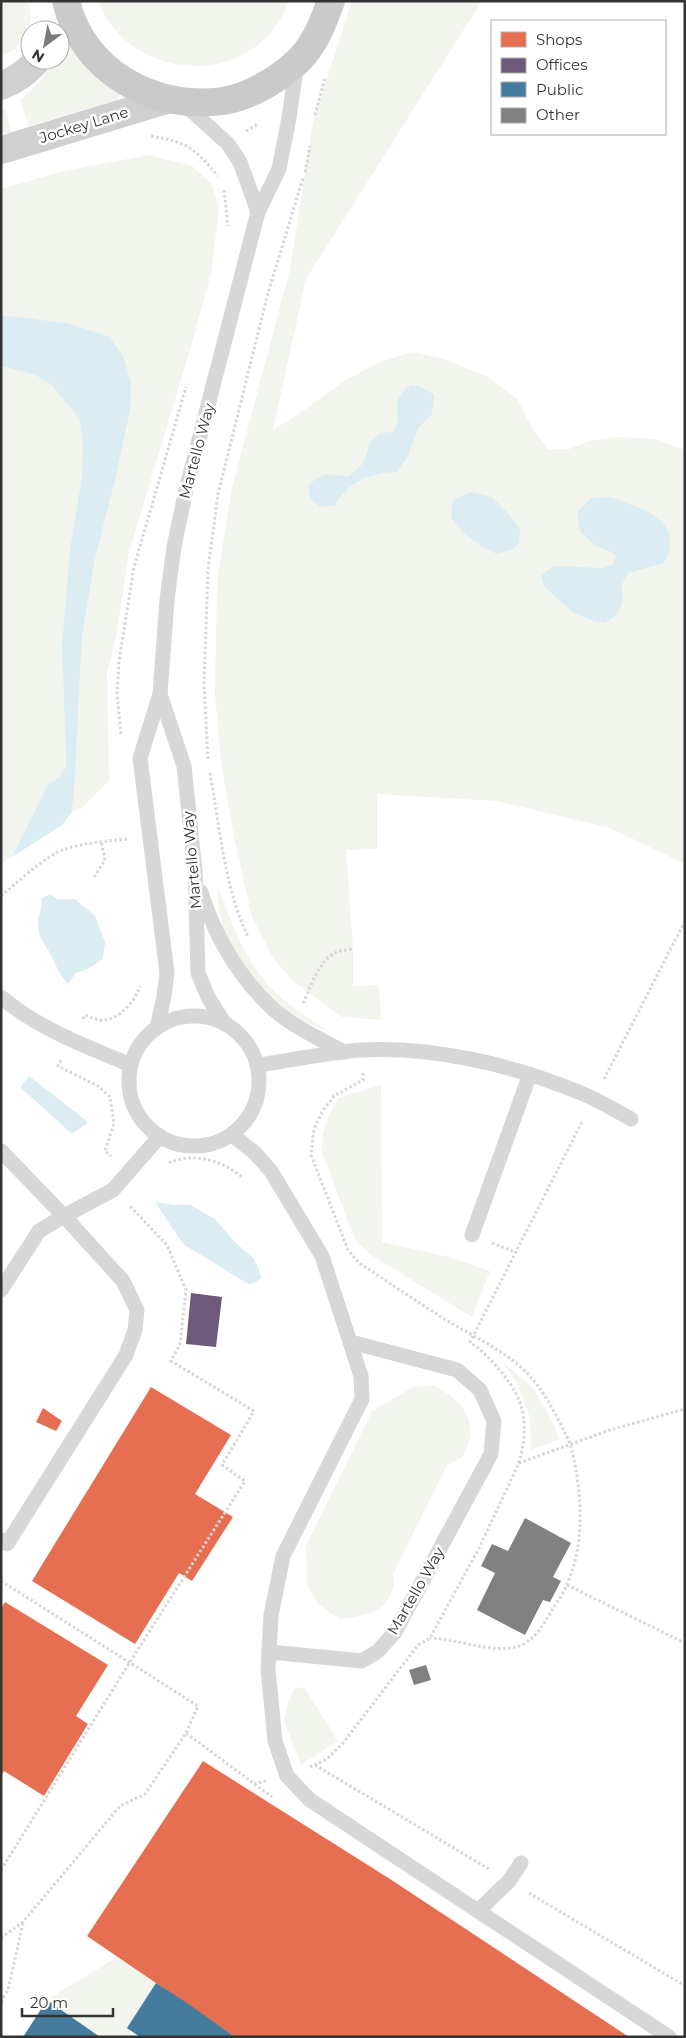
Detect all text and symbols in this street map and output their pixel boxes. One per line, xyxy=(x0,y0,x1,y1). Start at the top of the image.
north arrow xyxy=(20,20,70,70)
legend xyxy=(491,20,666,135)
text: Shops xyxy=(536,30,582,49)
text: N xyxy=(29,45,48,67)
text: Offices xyxy=(536,55,588,74)
text: Public xyxy=(536,80,584,99)
street label: Jockey Lane xyxy=(36,102,131,147)
text: Other xyxy=(536,105,580,124)
street label: Martello Way xyxy=(175,400,219,501)
street label: Martello Way xyxy=(178,809,205,910)
street label: Martello Way xyxy=(383,1543,449,1638)
scale bar xyxy=(22,1986,114,2018)
text: 20 m xyxy=(30,1993,68,2012)

